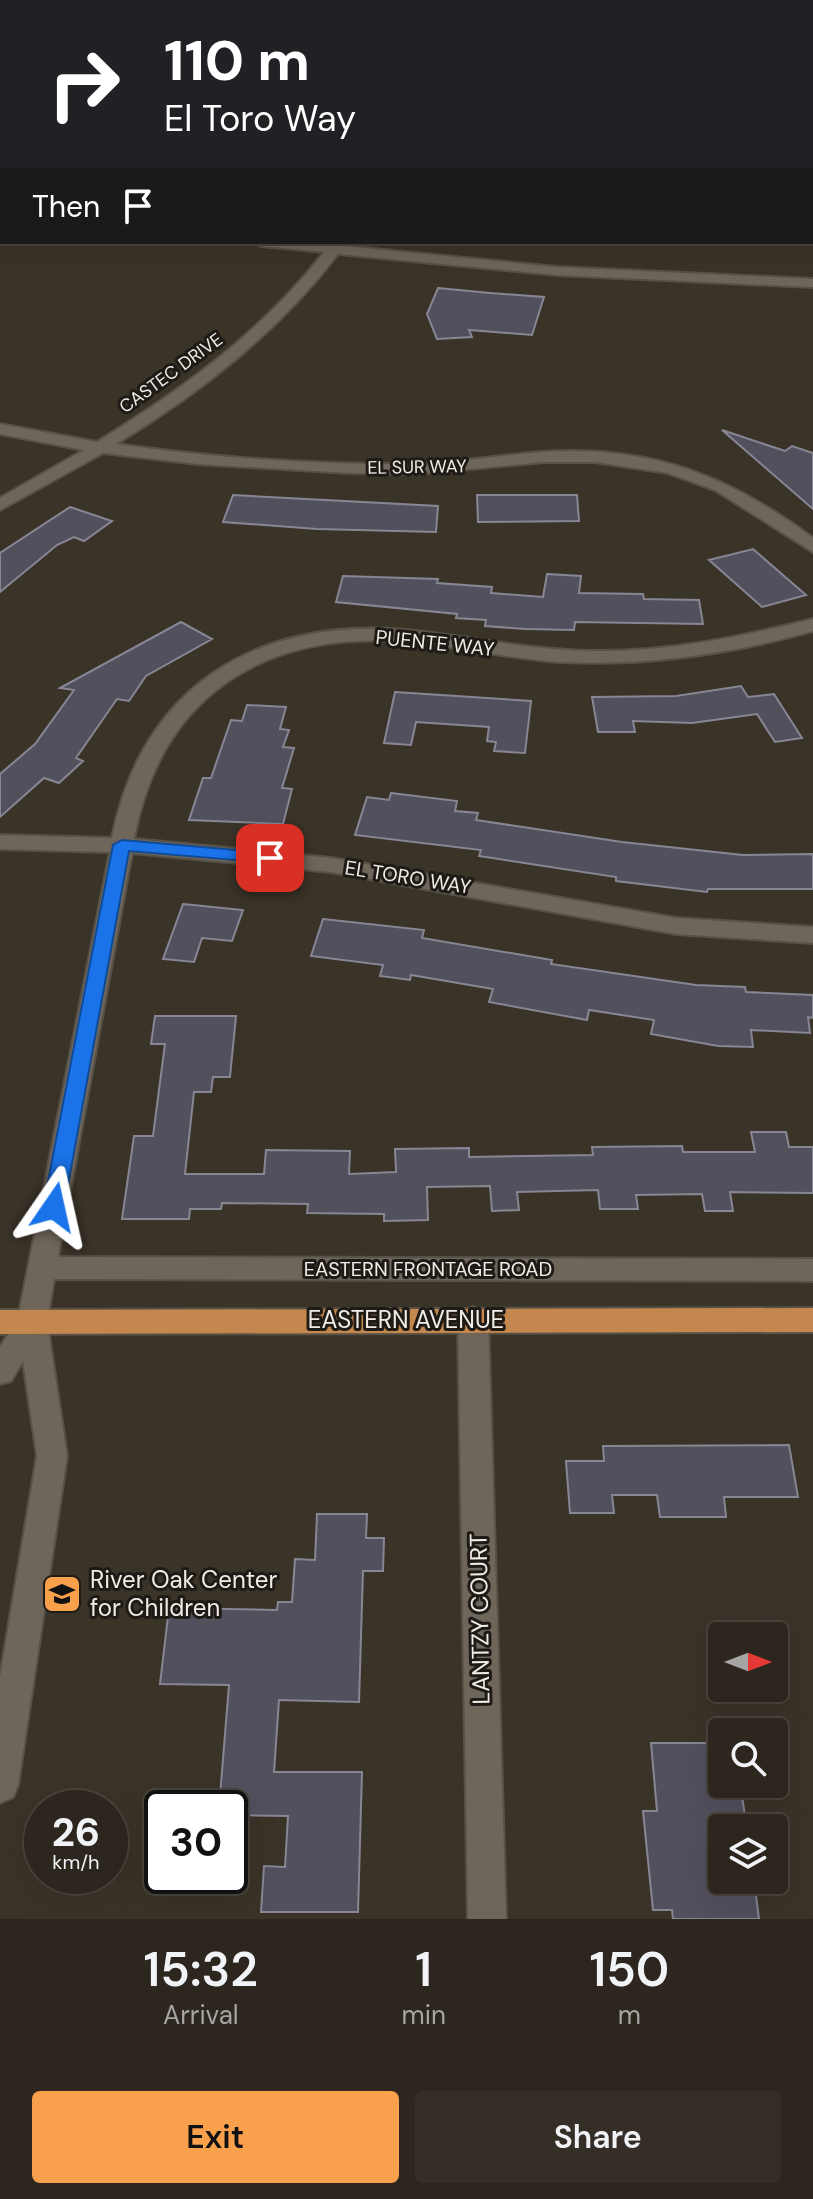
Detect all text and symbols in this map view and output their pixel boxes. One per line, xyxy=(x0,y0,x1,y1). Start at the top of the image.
text: 110 m xyxy=(164,24,310,97)
icon: right xyxy=(32,32,136,136)
text: El Toro Way xyxy=(164,95,356,142)
icon: arrive xyxy=(116,184,160,228)
text: Then xyxy=(32,187,100,226)
street label: CASTEC DRIVE xyxy=(115,327,227,419)
street label: EL SUR WAY xyxy=(367,454,467,480)
street label: PUENTE WAY xyxy=(374,624,496,662)
pin xyxy=(236,824,304,892)
icon: arrive xyxy=(248,836,292,880)
street label: EL TORO WAY xyxy=(343,854,473,900)
position arrow xyxy=(12,1165,96,1249)
street label: EASTERN FRONTAGE ROAD xyxy=(304,1256,552,1282)
street label: EASTERN AVENUE xyxy=(308,1304,504,1335)
street label: LANTZY COURT xyxy=(463,1533,496,1705)
place label: River Oak Center for Children xyxy=(90,1564,277,1623)
school or university icon: River Oak Center for Children xyxy=(41,1573,83,1615)
north arrow xyxy=(708,1622,788,1702)
map controls xyxy=(708,1622,788,1894)
button: search xyxy=(708,1718,788,1798)
speed limit sign: 30 xyxy=(144,1790,248,1894)
text: 26 xyxy=(52,1806,100,1858)
button: layers xyxy=(708,1814,788,1894)
text: km/h xyxy=(52,1849,100,1875)
text: 15:32 xyxy=(144,1938,258,2001)
text: 1 xyxy=(415,1938,432,2001)
text: 150 xyxy=(589,1938,669,2001)
text: Arrival xyxy=(163,1998,239,2032)
text: min xyxy=(402,1998,446,2032)
text: m xyxy=(618,1998,641,2032)
button: Exit xyxy=(32,2091,399,2183)
button: Share xyxy=(415,2091,781,2183)

